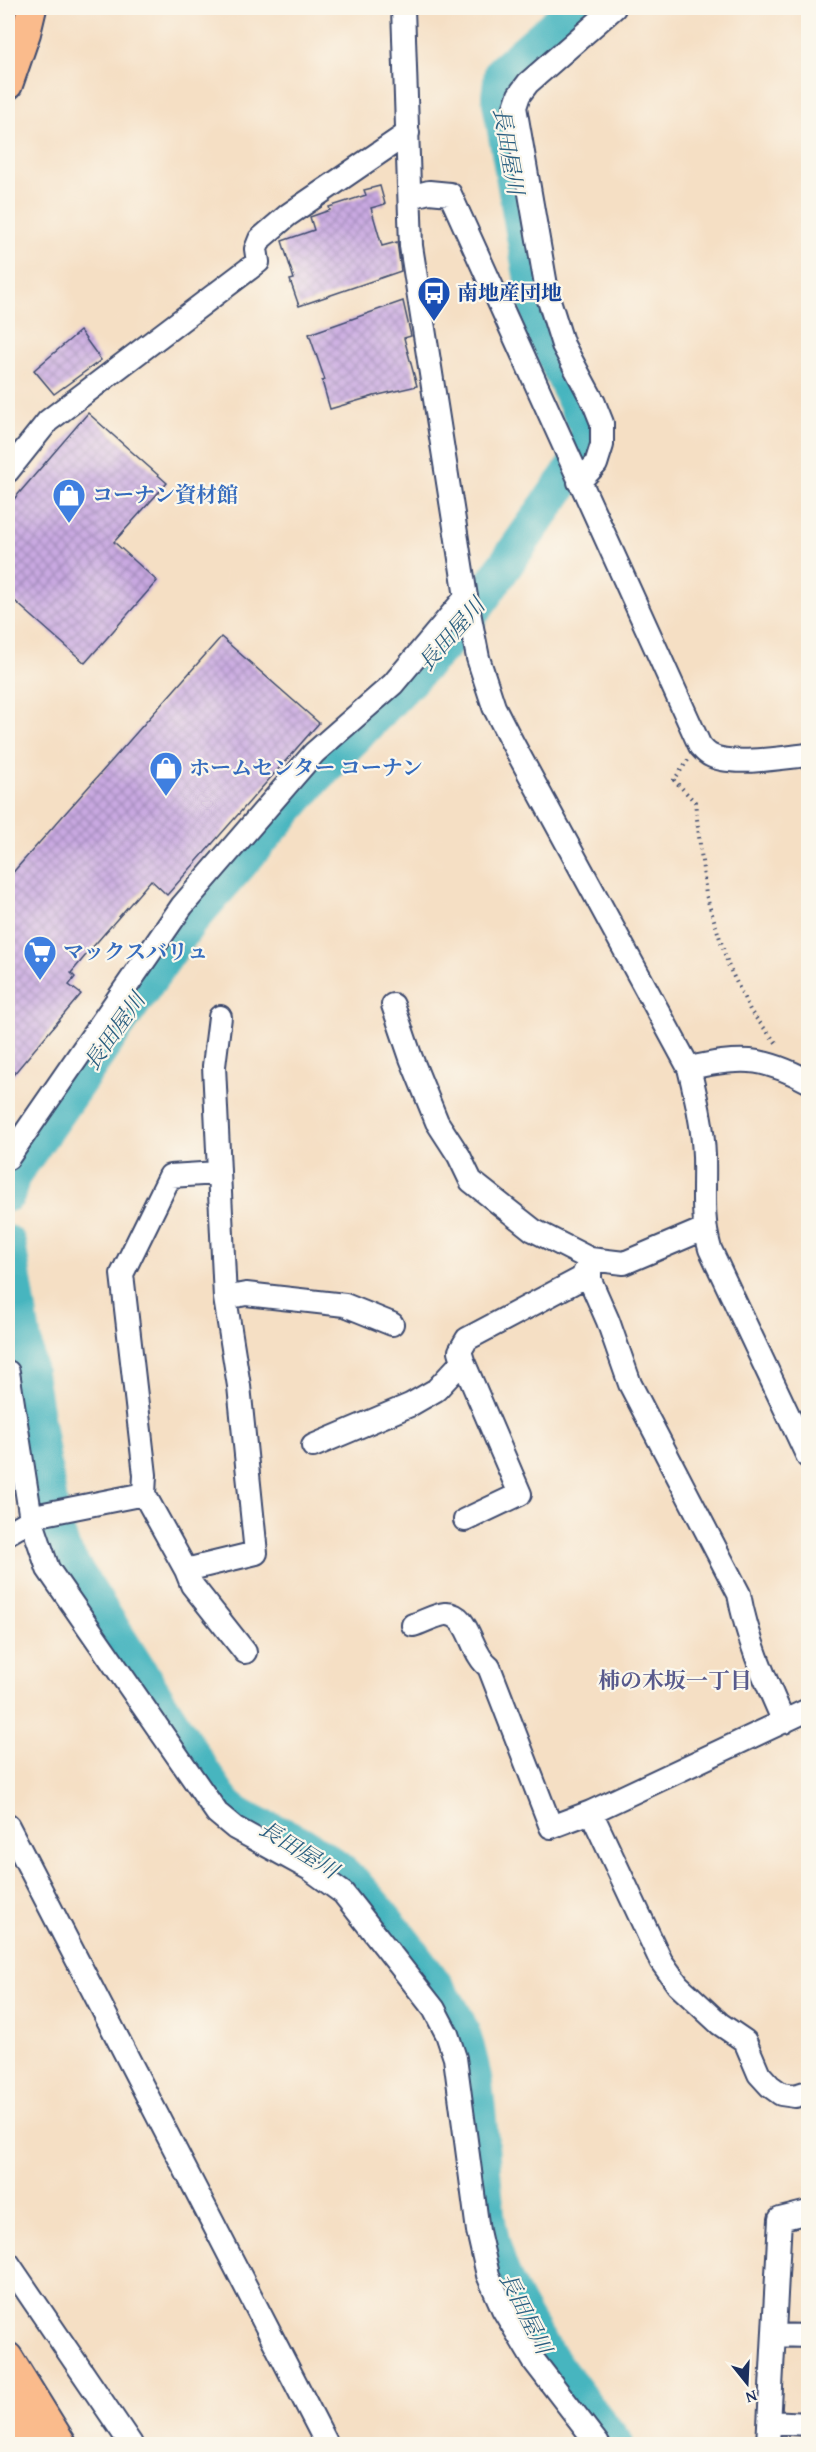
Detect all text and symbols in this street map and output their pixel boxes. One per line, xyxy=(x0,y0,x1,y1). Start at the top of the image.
water label: 長田屋川 xyxy=(486,105,533,199)
bus stop icon: 南地産団地 xyxy=(416,275,452,322)
place label: 南地産団地 xyxy=(457,277,562,308)
shop icon: コーナン資材館 xyxy=(51,477,87,524)
place label: コーナン資材館 xyxy=(92,479,238,510)
water label: 長田屋川 xyxy=(410,589,493,678)
shop icon: ホームセンター コーナン xyxy=(148,750,184,797)
place label: ホームセンター コーナン xyxy=(189,752,423,783)
supermarket icon: マックスバリュ xyxy=(22,934,58,981)
place label: マックスバリュ xyxy=(63,936,208,967)
water label: 長田屋川 xyxy=(76,984,153,1076)
district label: 柿の木坂一丁目 xyxy=(598,1664,752,1696)
water label: 長田屋川 xyxy=(253,1812,346,1887)
water label: 長田屋川 xyxy=(492,2267,561,2361)
north arrow xyxy=(717,2353,777,2413)
text: N xyxy=(743,2384,760,2410)

